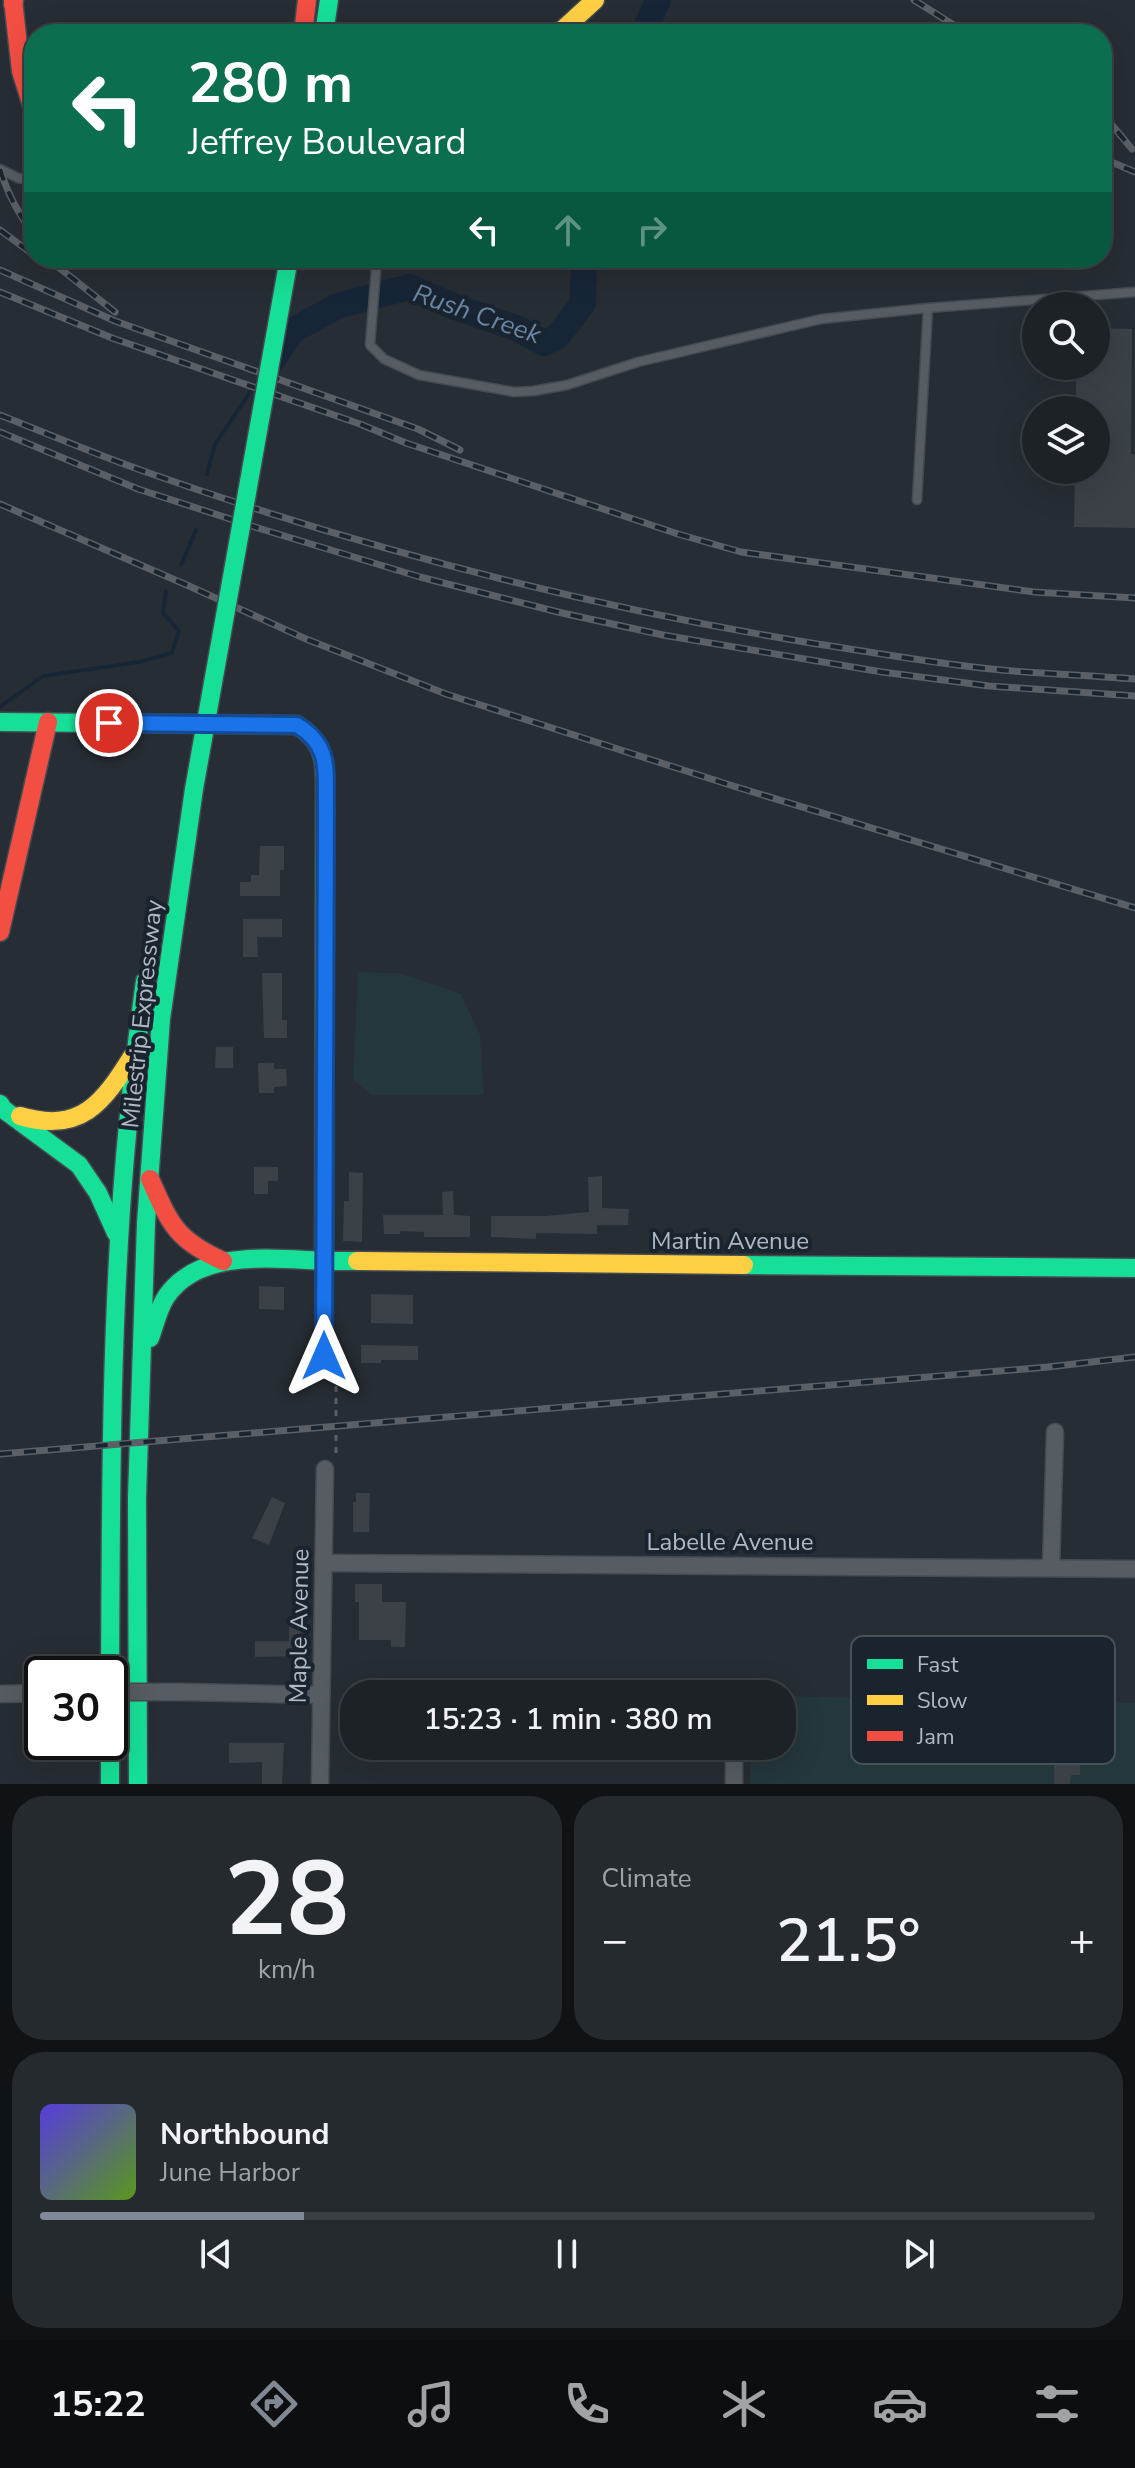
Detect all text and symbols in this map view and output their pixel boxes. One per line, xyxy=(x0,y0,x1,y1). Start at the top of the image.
text: 280 m xyxy=(188,45,353,122)
icon: left xyxy=(56,56,160,160)
text: Jeffrey Boulevard xyxy=(188,118,466,167)
icon: left xyxy=(462,208,506,252)
icon: ahead xyxy=(546,208,590,252)
icon: right xyxy=(630,208,674,252)
water label: Rush Creek xyxy=(408,276,547,353)
map controls xyxy=(1022,292,1110,484)
button: search xyxy=(1022,292,1110,380)
button: layers xyxy=(1022,396,1110,484)
pin xyxy=(75,689,143,757)
icon: arrive xyxy=(87,701,131,745)
street label: Milestrip Expressway xyxy=(114,898,170,1130)
street label: Martin Avenue xyxy=(651,1225,809,1257)
position arrow xyxy=(282,1314,366,1398)
street label: Labelle Avenue xyxy=(646,1526,814,1558)
street label: Maple Avenue xyxy=(282,1548,316,1704)
legend xyxy=(851,1636,1115,1764)
text: Fast xyxy=(917,1650,959,1680)
speed limit sign: 30 xyxy=(24,1656,128,1760)
text: Slow xyxy=(917,1686,968,1716)
text: 15:23 · 1 min · 380 m xyxy=(423,1699,713,1740)
text: Jam xyxy=(916,1722,955,1752)
text: 28 xyxy=(224,1829,349,1971)
text: Climate xyxy=(602,1861,692,1896)
text: 21.5° xyxy=(776,1900,921,1982)
text: − xyxy=(602,1911,628,1971)
text: + xyxy=(1069,1911,1095,1971)
text: km/h xyxy=(258,1952,315,1987)
text: Northbound xyxy=(160,2114,330,2155)
text: June Harbor xyxy=(160,2155,300,2190)
icon: previous xyxy=(194,2232,238,2276)
icon: pause xyxy=(545,2232,589,2276)
icon: next xyxy=(897,2232,941,2276)
icon: directions xyxy=(246,2376,302,2432)
icon: music xyxy=(403,2376,459,2432)
icon: phone xyxy=(559,2376,615,2432)
icon: climate xyxy=(716,2376,772,2432)
icon: car xyxy=(872,2376,928,2432)
icon: filters xyxy=(1029,2376,1085,2432)
text: 15:22 xyxy=(50,2380,146,2429)

